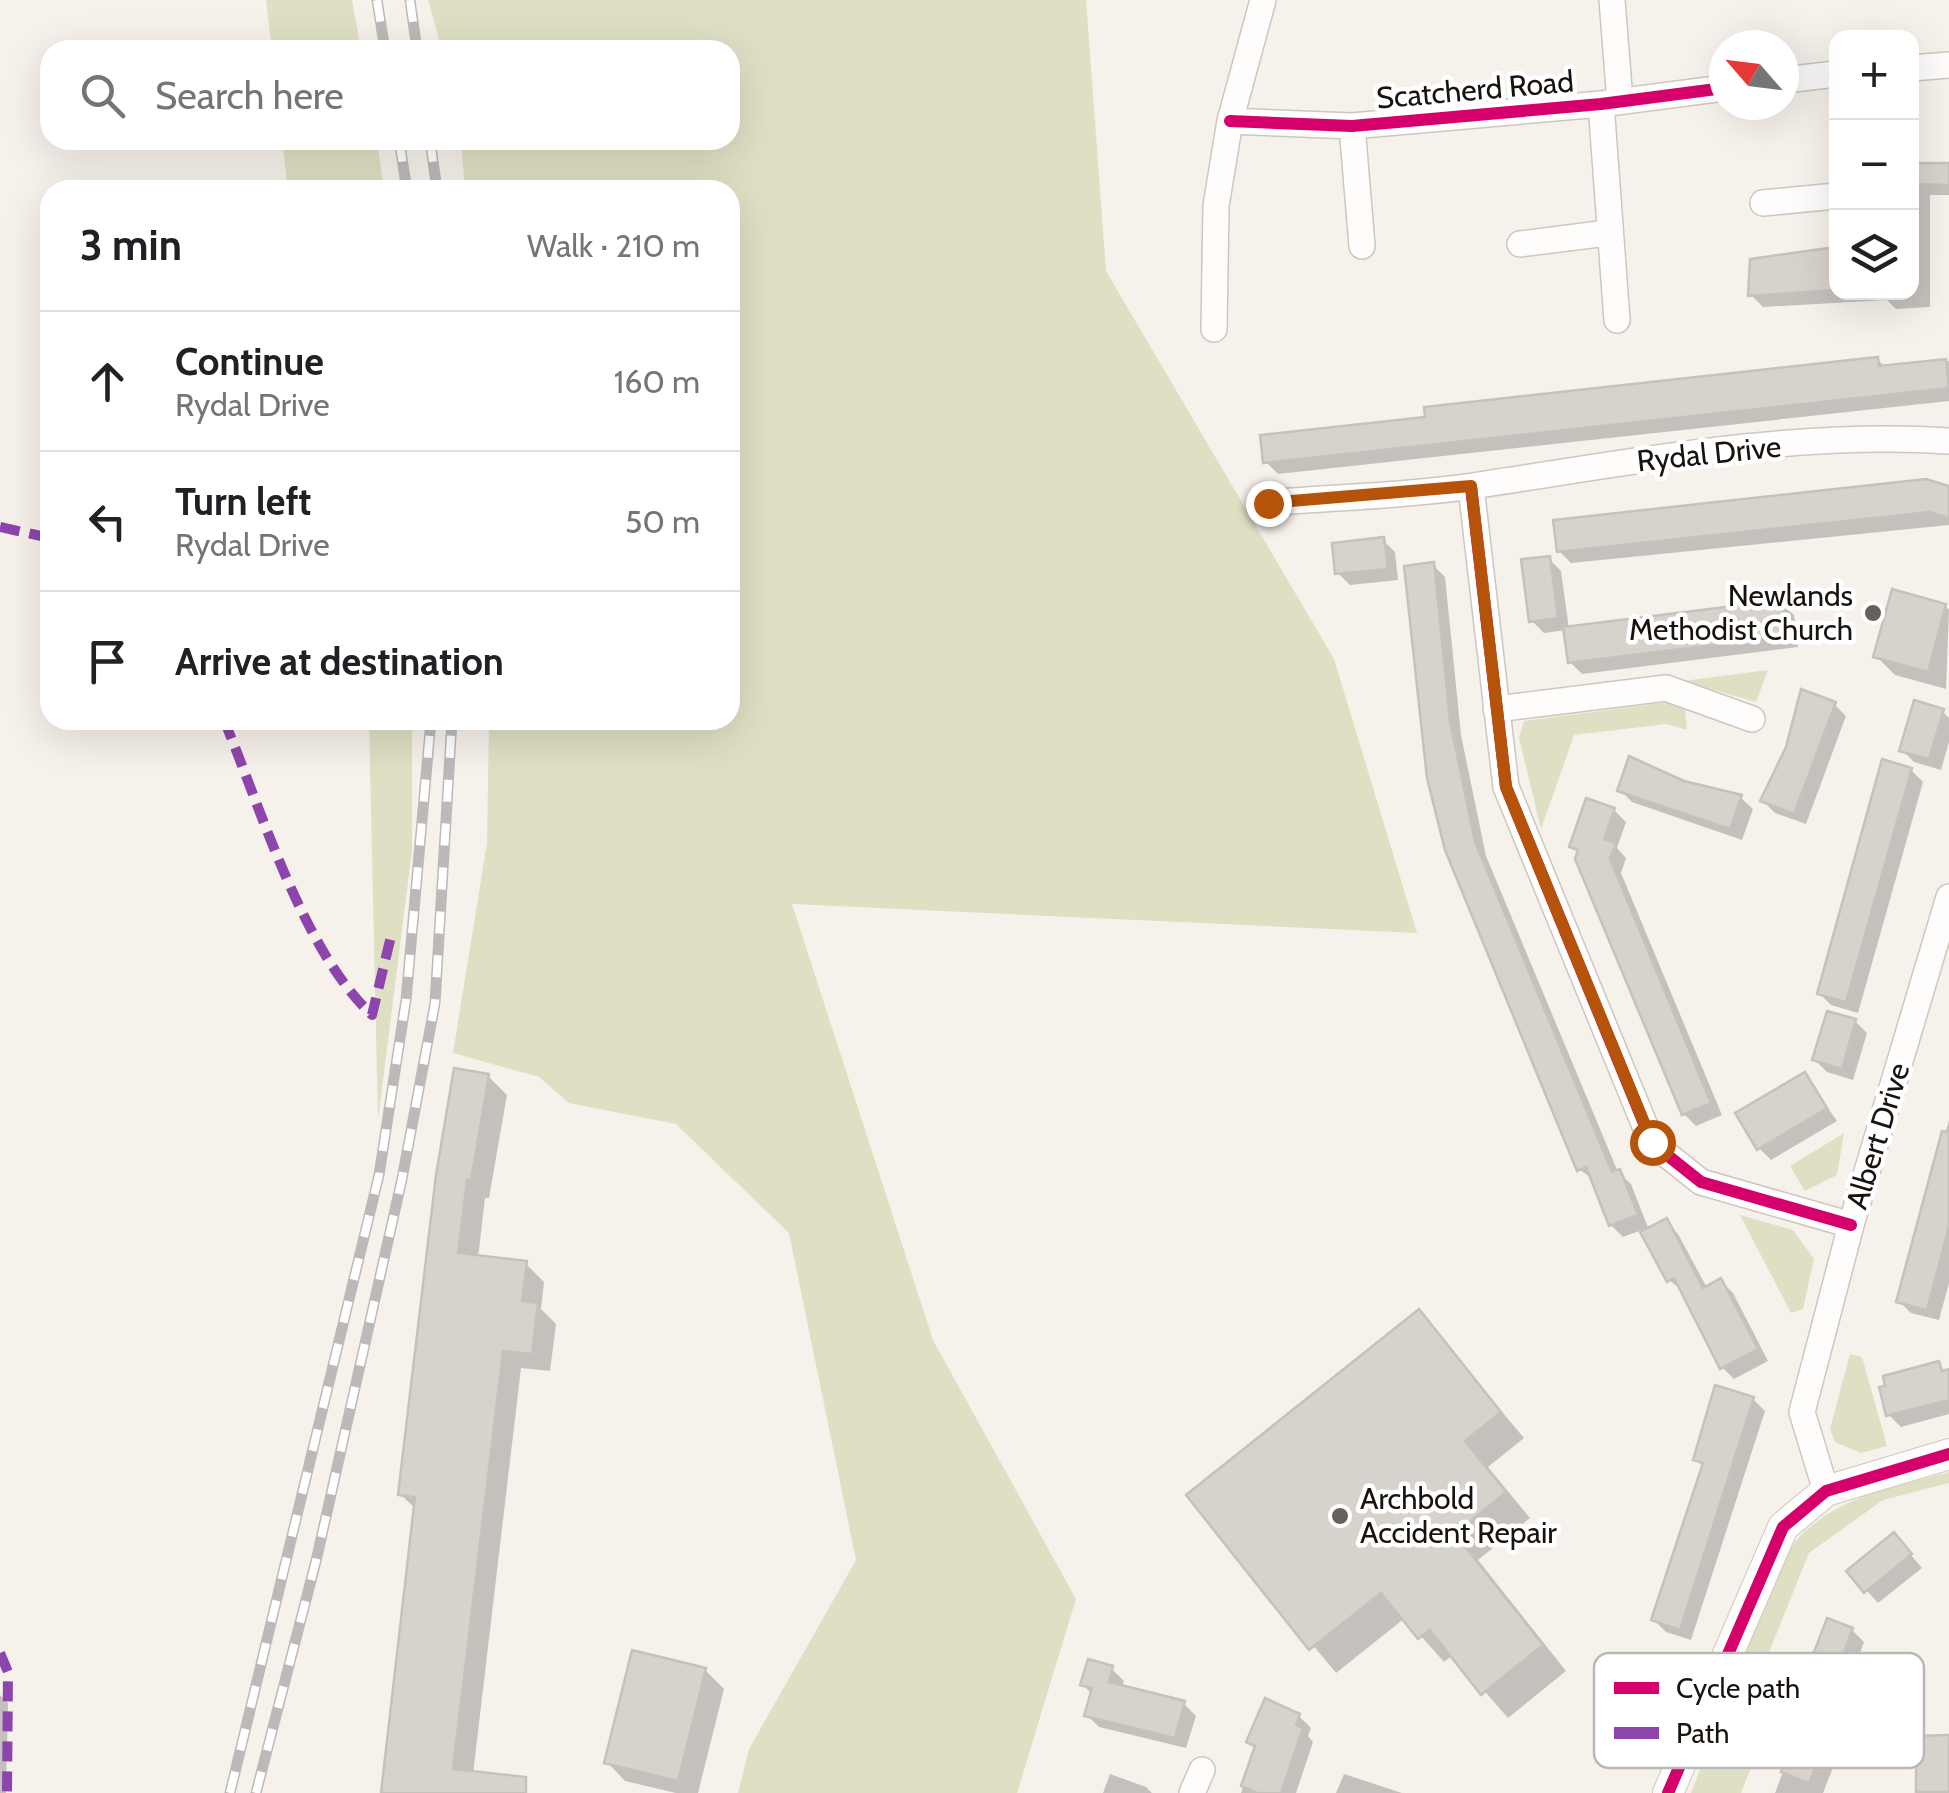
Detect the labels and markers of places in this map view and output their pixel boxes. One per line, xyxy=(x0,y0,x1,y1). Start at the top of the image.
place label: Newlands Methodist Church xyxy=(1629,577,1853,648)
marker: Newlands Methodist Church xyxy=(1862,602,1884,624)
place label: Archbold Accident Repair xyxy=(1360,1480,1557,1551)
marker: Archbold Accident Repair xyxy=(1329,1505,1351,1527)

